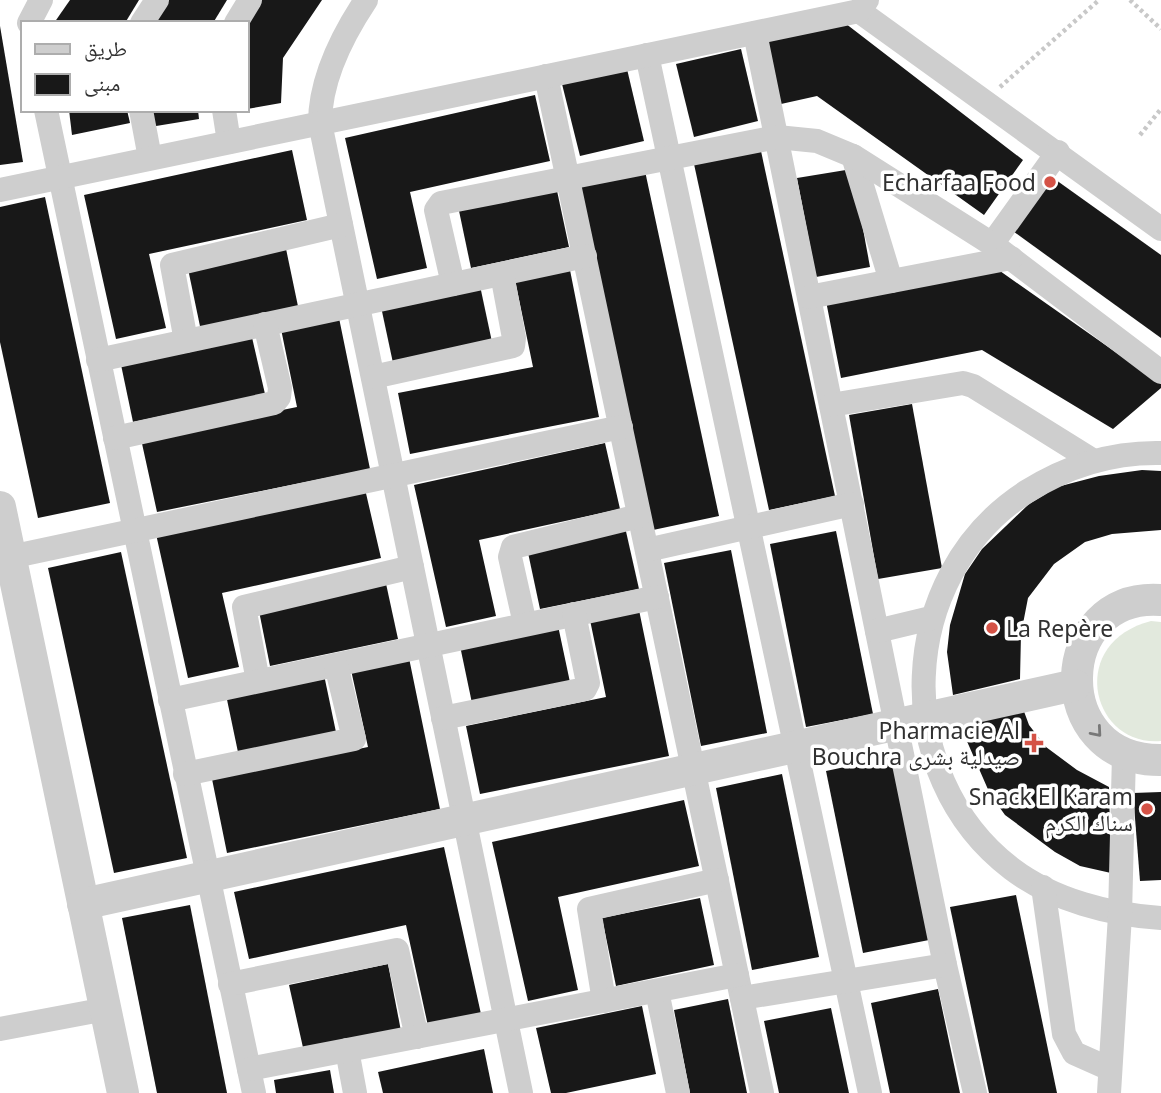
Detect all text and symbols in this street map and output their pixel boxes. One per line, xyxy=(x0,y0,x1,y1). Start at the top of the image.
legend xyxy=(21,21,248,112)
text: طريق xyxy=(84,34,127,62)
text: مبنى xyxy=(84,69,120,97)
place label: Echarfaa Food xyxy=(882,166,1036,198)
marker: Echarfaa Food xyxy=(1042,174,1058,190)
place label: La Repère xyxy=(1006,612,1113,644)
marker: La Repère xyxy=(984,620,1000,636)
place label: Pharmacie Al Bouchra صيدلية بشرى xyxy=(812,714,1020,772)
one-way arrow xyxy=(1088,724,1101,737)
marker: Pharmacie Al Bouchra صيدلية بشرى xyxy=(1026,735,1042,751)
place label: Snack El Karam سناك الكرم xyxy=(969,780,1133,839)
marker: Snack El Karam سناك الكرم xyxy=(1139,801,1155,817)

